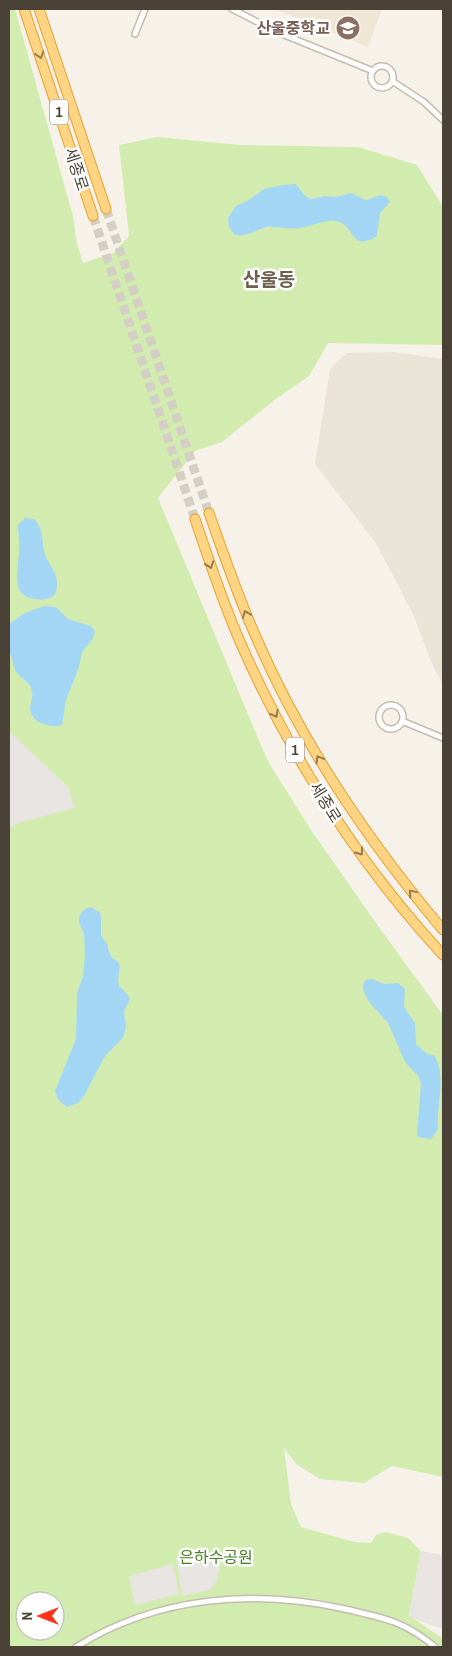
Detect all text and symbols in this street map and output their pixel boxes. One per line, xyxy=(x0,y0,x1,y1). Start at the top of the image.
school or university icon: 산울중학교 xyxy=(335,15,361,41)
place label: 산울중학교 xyxy=(256,17,330,39)
one-way arrow xyxy=(34,50,44,59)
road number: 1 xyxy=(50,100,68,124)
street label: 세종로 xyxy=(60,145,94,194)
district label: 산울동 xyxy=(243,266,295,292)
one-way arrow xyxy=(204,560,214,569)
one-way arrow xyxy=(242,610,253,619)
one-way arrow xyxy=(269,709,279,718)
road number: 1 xyxy=(286,738,304,762)
one-way arrow xyxy=(316,756,326,765)
street label: 세종로 xyxy=(305,777,347,827)
one-way arrow xyxy=(354,846,363,856)
one-way arrow xyxy=(409,889,418,898)
park label: 은하수공원 xyxy=(179,1546,253,1568)
north arrow xyxy=(15,1591,65,1641)
text: N xyxy=(18,1612,36,1620)

